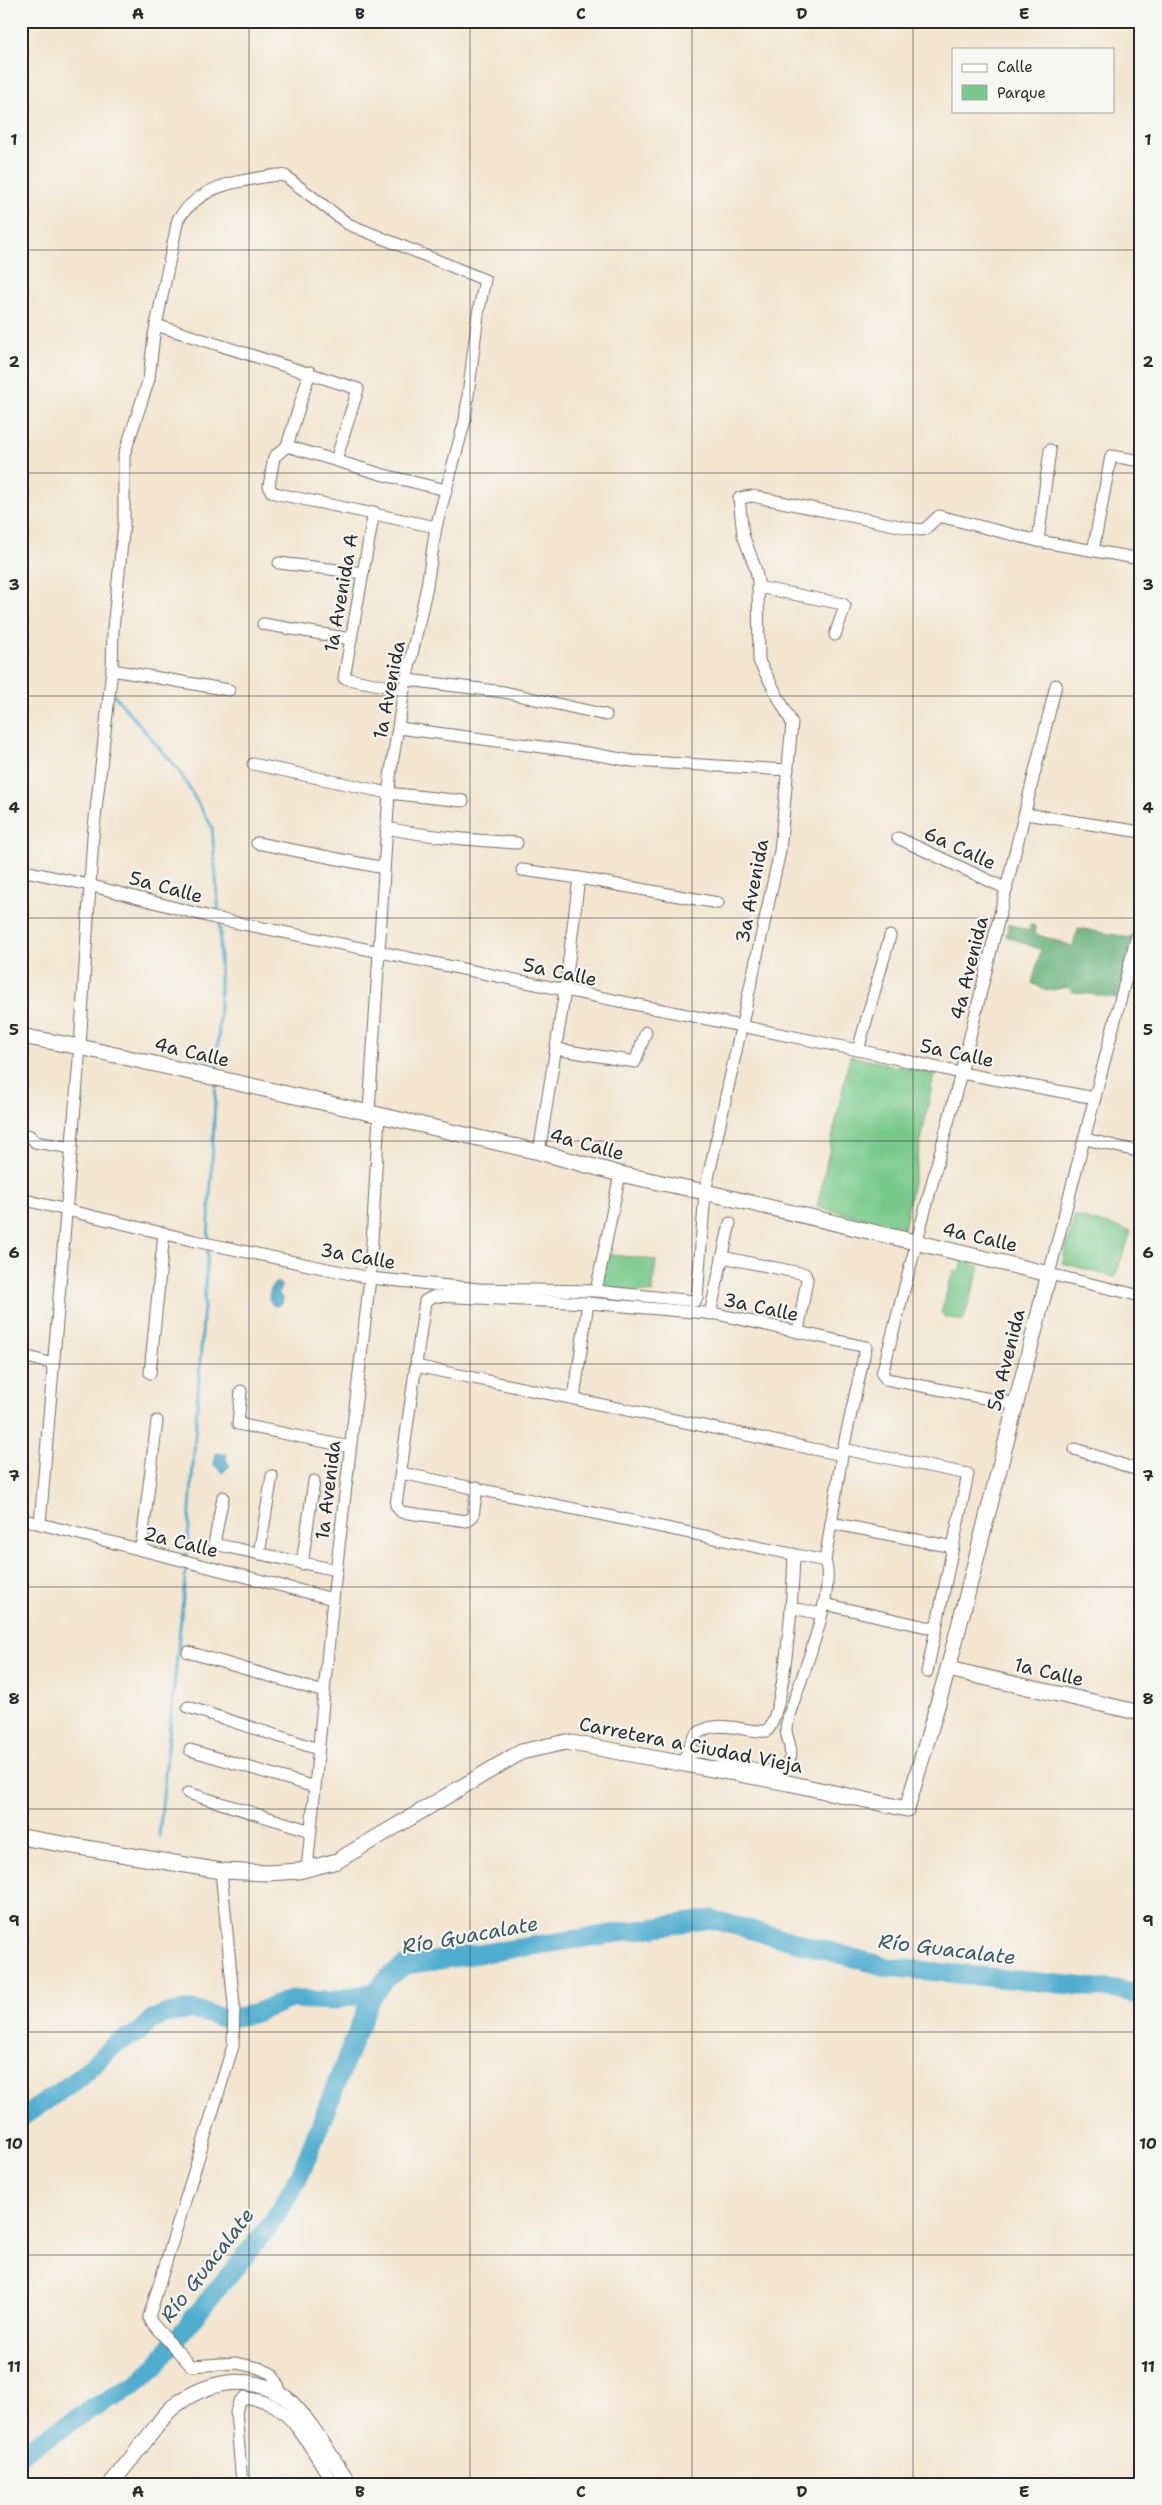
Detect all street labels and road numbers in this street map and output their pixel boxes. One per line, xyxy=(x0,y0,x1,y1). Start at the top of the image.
street label: 1a Avenida A xyxy=(318,531,364,654)
street label: 1a Avenida xyxy=(367,638,411,741)
street label: 6a Calle xyxy=(920,821,1000,875)
street label: 3a Avenida xyxy=(730,837,774,945)
street label: 5a Calle xyxy=(126,865,206,909)
street label: 4a Avenida xyxy=(944,914,994,1022)
street label: 5a Calle xyxy=(521,952,599,992)
street label: 4a Calle xyxy=(152,1031,232,1073)
street label: 5a Calle xyxy=(918,1033,996,1073)
street label: 4a Calle xyxy=(547,1122,627,1166)
street label: 4a Calle xyxy=(940,1216,1020,1258)
street label: 3a Calle xyxy=(318,1237,398,1275)
street label: 3a Calle xyxy=(721,1287,801,1327)
street label: 5a Avenida xyxy=(981,1306,1031,1414)
street label: 1a Avenida xyxy=(310,1439,347,1541)
street label: 2a Calle xyxy=(141,1521,221,1563)
street label: 1a Calle xyxy=(1012,1652,1086,1692)
street label: Carretera a Ciudad Vieja xyxy=(577,1711,805,1779)

